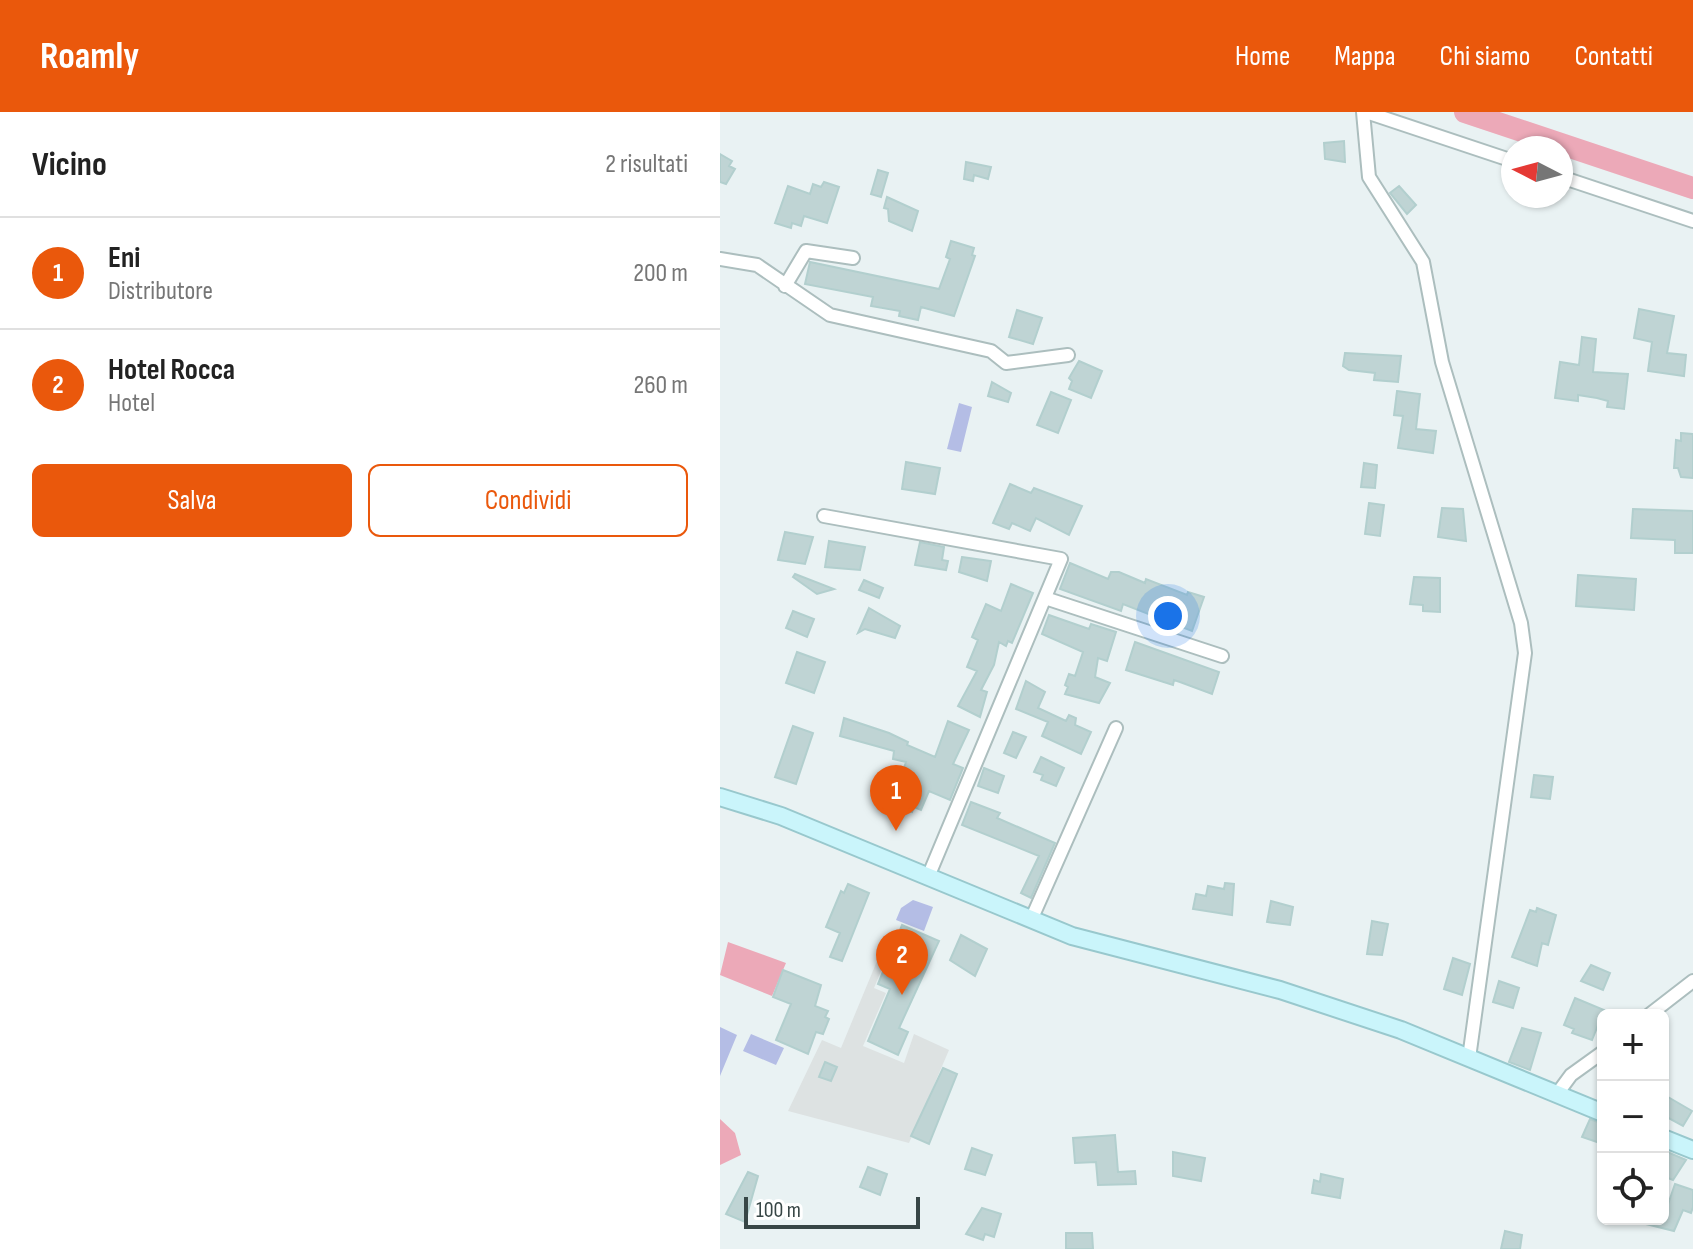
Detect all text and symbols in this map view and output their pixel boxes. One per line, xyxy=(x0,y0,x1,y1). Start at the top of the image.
text: Roamly xyxy=(40,34,139,79)
text: Home xyxy=(1235,40,1290,73)
text: Mappa xyxy=(1334,40,1396,73)
text: Chi siamo xyxy=(1440,40,1530,73)
text: Contatti xyxy=(1574,40,1653,73)
north arrow xyxy=(1501,136,1573,208)
text: Vicino xyxy=(32,144,107,185)
text: 2 risultati xyxy=(605,149,688,180)
text: Eni xyxy=(108,240,140,276)
text: 1 xyxy=(53,258,63,289)
text: 200 m xyxy=(633,258,688,289)
text: Distributore xyxy=(108,276,213,307)
text: Hotel Rocca xyxy=(108,352,235,388)
text: 2 xyxy=(52,370,64,401)
text: 260 m xyxy=(633,370,688,401)
text: Hotel xyxy=(108,388,155,419)
button: Salva xyxy=(32,464,352,537)
button: Condividi xyxy=(368,464,688,537)
your location xyxy=(1148,596,1188,636)
pin: 1 xyxy=(870,765,922,831)
pin: 2 xyxy=(876,929,928,995)
map controls xyxy=(1597,1009,1669,1225)
button: + xyxy=(1597,1009,1669,1081)
button: − xyxy=(1597,1081,1669,1153)
button: locate xyxy=(1597,1153,1669,1225)
scale bar xyxy=(744,1193,920,1229)
text: 100 m xyxy=(756,1197,801,1224)

